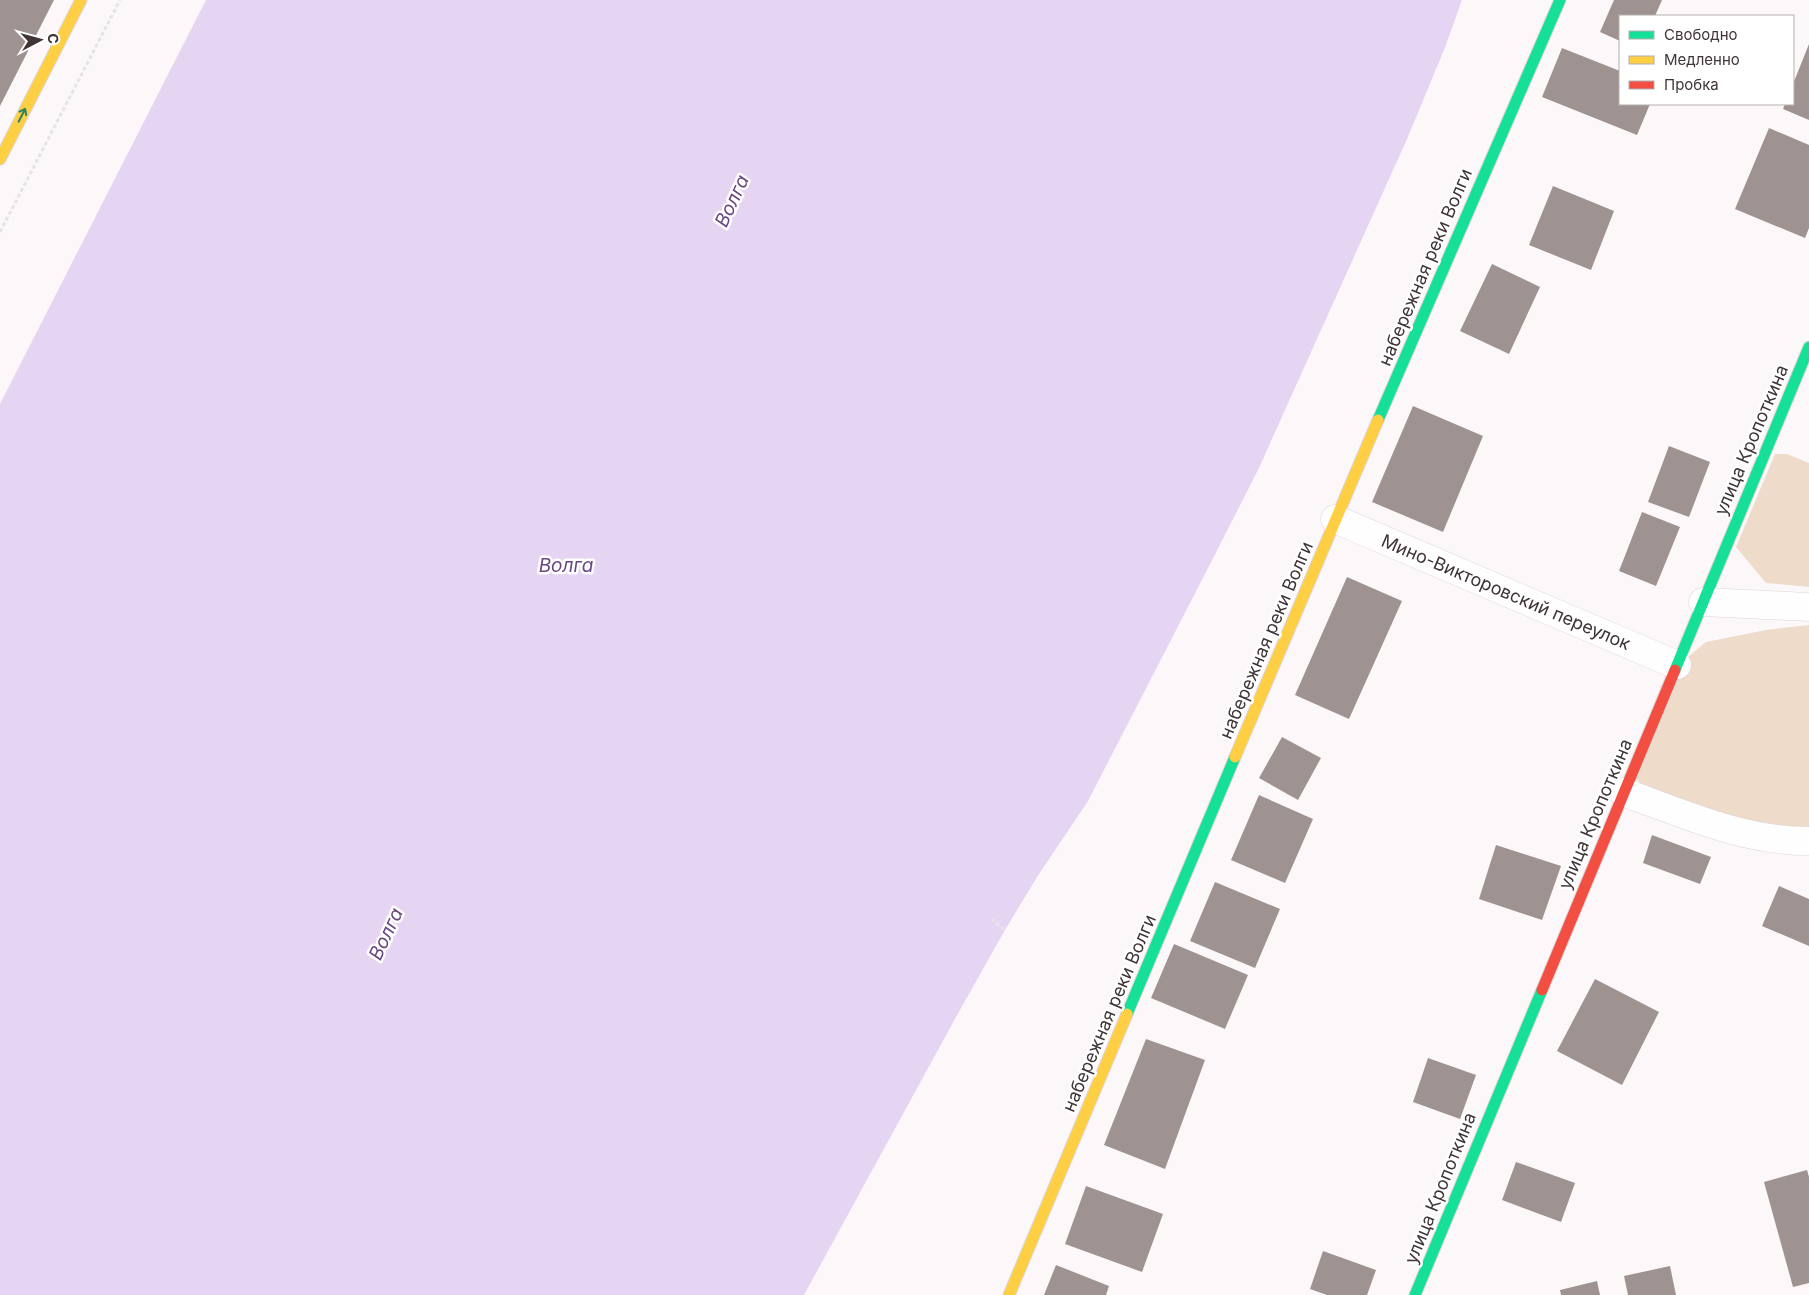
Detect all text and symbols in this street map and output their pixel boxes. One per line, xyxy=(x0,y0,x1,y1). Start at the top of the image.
north arrow xyxy=(15,15,65,65)
legend xyxy=(1619,15,1794,105)
text: Свободно xyxy=(1664,25,1738,44)
text: С xyxy=(44,33,62,45)
text: Медленно xyxy=(1664,50,1740,69)
text: Пробка xyxy=(1664,75,1719,94)
one-way arrow xyxy=(17,108,27,123)
street label: набережная реки Волги xyxy=(1374,165,1476,369)
water label: Волга xyxy=(710,171,754,231)
street label: улица Кропоткина xyxy=(1710,362,1792,518)
street label: Мино-Викторовский переулок xyxy=(1378,530,1634,654)
street label: набережная реки Волги xyxy=(1215,538,1317,742)
water label: Волга xyxy=(539,554,594,577)
street label: улица Кропоткина xyxy=(1554,736,1636,892)
water label: Волга xyxy=(364,904,408,964)
street label: набережная реки Волги xyxy=(1058,911,1160,1115)
street label: улица Кропоткина xyxy=(1400,1109,1480,1267)

